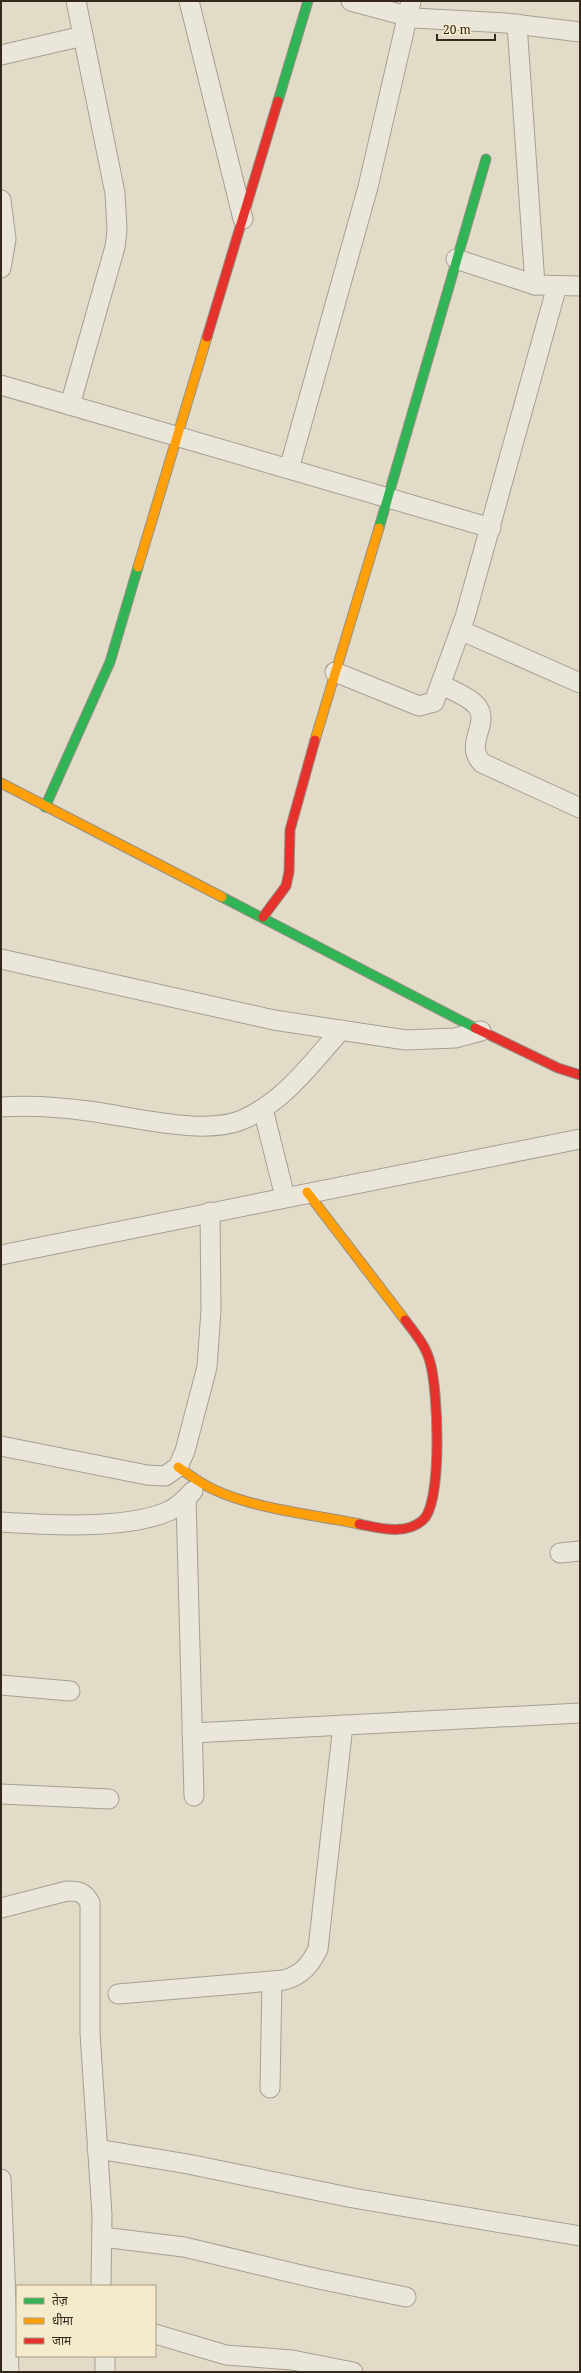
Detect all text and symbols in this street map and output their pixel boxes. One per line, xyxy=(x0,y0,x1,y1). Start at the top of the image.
scale bar xyxy=(437,16,495,42)
text: 20 m xyxy=(443,21,471,38)
legend xyxy=(16,2285,156,2357)
text: तेज़ xyxy=(52,2292,69,2309)
text: धीमा xyxy=(52,2312,74,2329)
text: जाम xyxy=(52,2332,72,2349)

